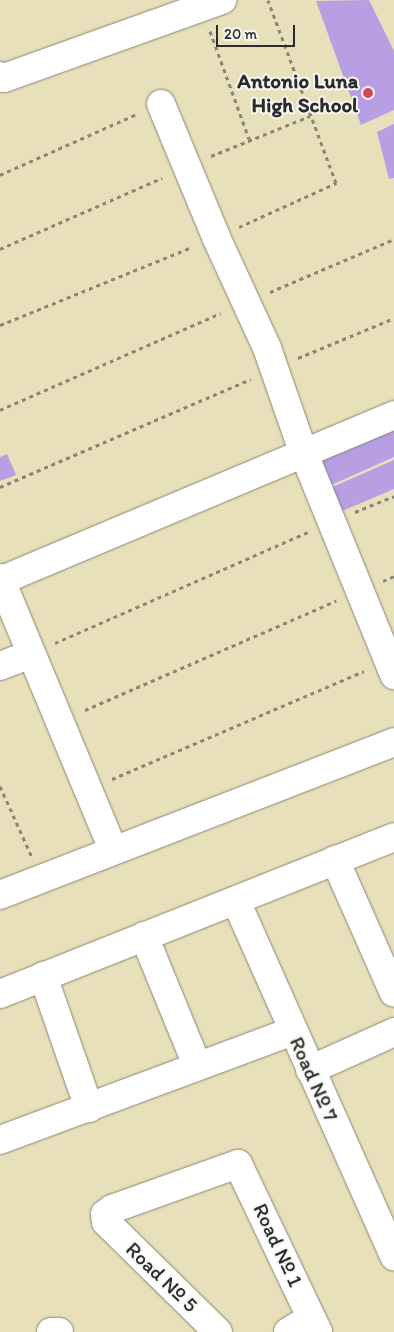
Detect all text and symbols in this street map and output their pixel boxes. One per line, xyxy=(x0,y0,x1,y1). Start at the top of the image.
scale bar xyxy=(219,15,298,47)
text: 20 m xyxy=(224,25,257,43)
place label: Antonio Luna High School xyxy=(237,68,358,118)
marker: Antonio Luna High School xyxy=(362,87,374,99)
street label: Road № 7 xyxy=(284,1033,344,1125)
street label: Road № 1 xyxy=(248,1199,308,1291)
street label: Road № 5 xyxy=(121,1236,203,1318)

